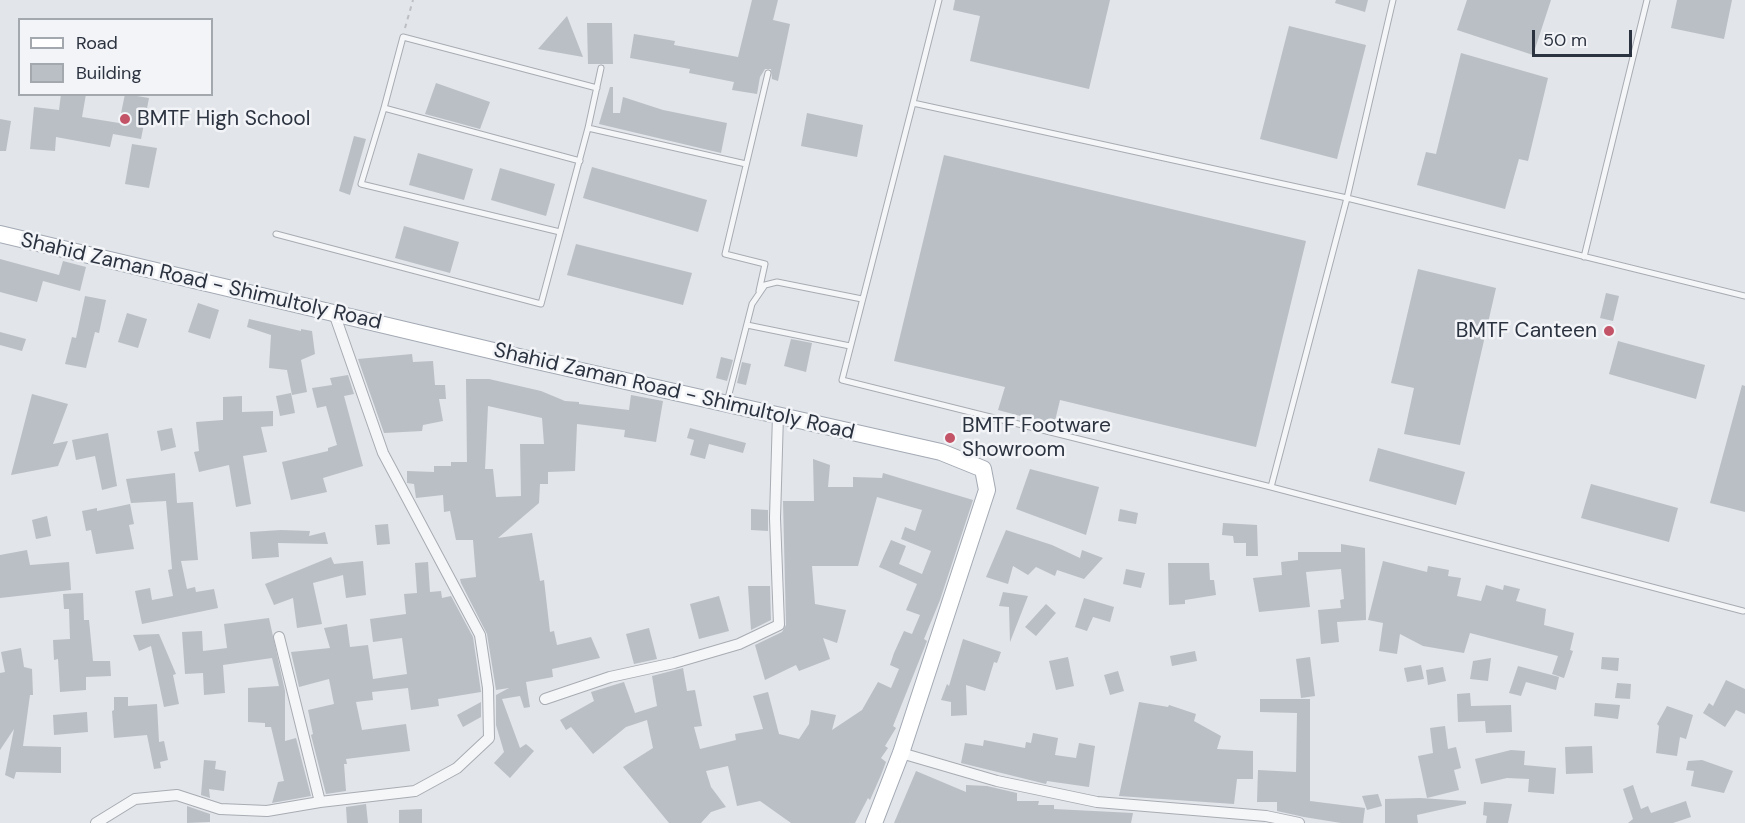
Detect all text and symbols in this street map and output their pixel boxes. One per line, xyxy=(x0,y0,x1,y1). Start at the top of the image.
legend xyxy=(18,18,213,96)
scale bar xyxy=(1535,18,1636,56)
text: 50 m xyxy=(1543,28,1587,52)
text: Road xyxy=(76,31,118,55)
text: Building xyxy=(76,61,141,85)
place label: BMTF High School xyxy=(137,106,311,132)
marker: BMTF High School xyxy=(118,112,132,126)
street label: Shahid Zaman Road - Shimultoly Road xyxy=(18,228,384,336)
place label: BMTF Canteen xyxy=(1456,318,1597,344)
marker: BMTF Canteen xyxy=(1602,324,1616,338)
street label: Shahid Zaman Road - Shimultoly Road xyxy=(491,338,857,446)
place label: BMTF Footware Showroom xyxy=(962,413,1111,463)
marker: BMTF Footware Showroom xyxy=(943,431,957,445)

